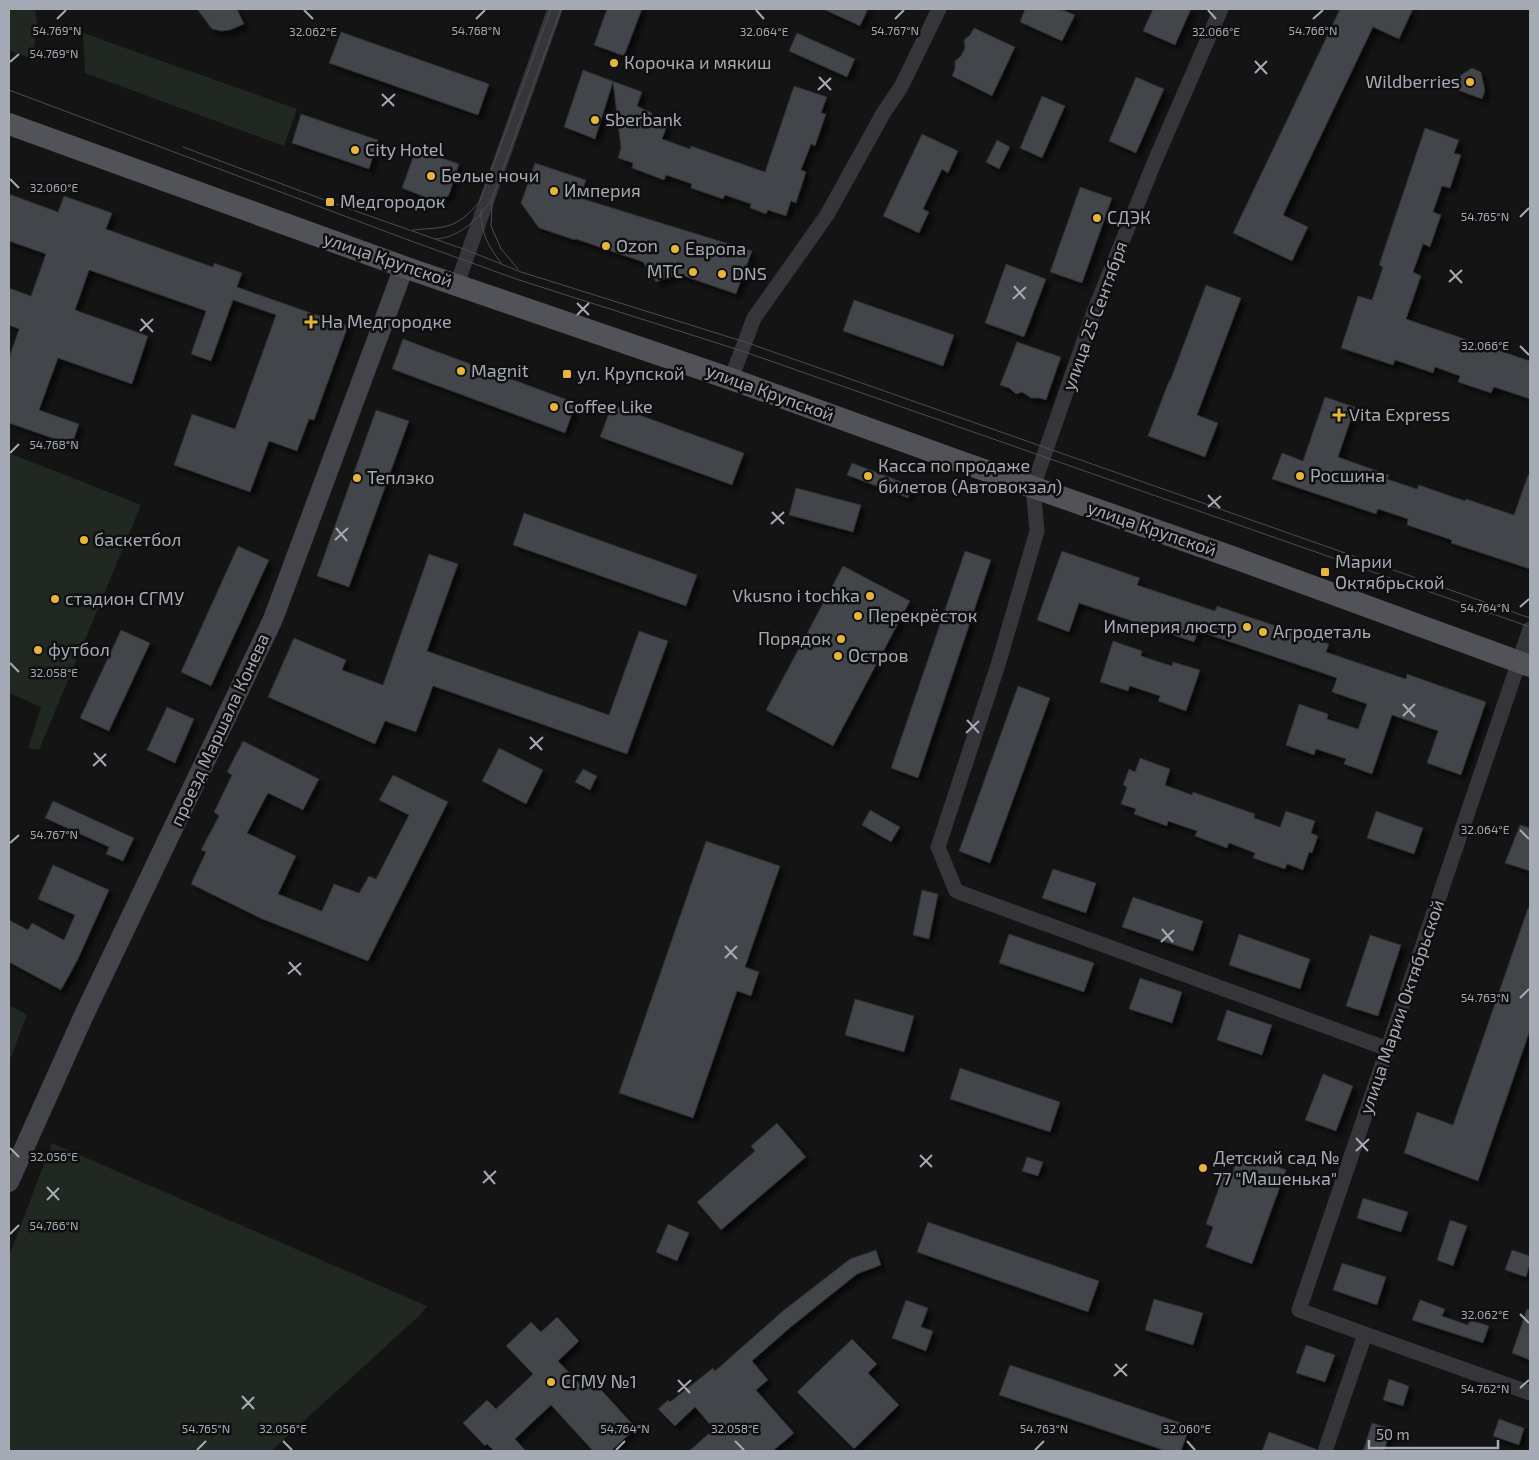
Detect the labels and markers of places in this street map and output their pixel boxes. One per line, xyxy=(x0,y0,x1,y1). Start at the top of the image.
place label: Корочка и мякиш xyxy=(624,51,771,73)
marker: Корочка и мякиш xyxy=(608,57,620,69)
place label: Wildberries xyxy=(1365,70,1460,92)
marker: Wildberries xyxy=(1464,76,1476,88)
place label: Sberbank xyxy=(605,108,682,130)
marker: Sberbank xyxy=(589,114,601,126)
place label: City Hotel xyxy=(365,138,444,160)
marker: City Hotel xyxy=(349,144,361,156)
place label: Белые ночи xyxy=(441,164,539,186)
marker: Белые ночи xyxy=(425,170,437,182)
place label: Империя xyxy=(564,179,641,201)
marker: Империя xyxy=(548,185,560,197)
place label: Медгородок xyxy=(340,190,446,212)
marker: Медгородок xyxy=(324,196,336,208)
place label: СДЭК xyxy=(1107,206,1151,228)
marker: СДЭК xyxy=(1091,212,1103,224)
place label: Ozon xyxy=(616,234,658,256)
place label: Европа xyxy=(685,237,746,259)
marker: Ozon xyxy=(600,240,612,252)
marker: Европа xyxy=(669,243,681,255)
place label: МТС xyxy=(647,260,683,282)
place label: DNS xyxy=(732,262,767,284)
marker: МТС xyxy=(687,266,699,278)
marker: DNS xyxy=(716,268,728,280)
place label: На Медгородке xyxy=(321,310,452,332)
marker: На Медгородке xyxy=(305,316,317,328)
place label: Magnit xyxy=(471,359,529,381)
place label: ул. Крупской xyxy=(577,362,685,384)
marker: Magnit xyxy=(455,365,467,377)
marker: ул. Крупской xyxy=(561,368,573,380)
place label: Coffee Like xyxy=(564,395,653,417)
marker: Coffee Like xyxy=(548,401,560,413)
place label: Vita Express xyxy=(1349,403,1450,425)
marker: Vita Express xyxy=(1333,409,1345,421)
place label: Касса по продаже билетов (Автовокзал) xyxy=(878,454,1062,497)
place label: Росшина xyxy=(1310,464,1385,486)
place label: Теплэко xyxy=(367,466,435,488)
marker: Касса по продаже билетов (Автовокзал) xyxy=(862,470,874,482)
marker: Росшина xyxy=(1294,470,1306,482)
marker: Теплэко xyxy=(351,472,363,484)
place label: баскетбол xyxy=(94,528,181,550)
marker: баскетбол xyxy=(78,534,90,546)
place label: Марии Октябрьской xyxy=(1335,550,1445,593)
marker: Марии Октябрьской xyxy=(1319,566,1331,578)
place label: Vkusno i tochka xyxy=(732,584,860,606)
place label: стадион СГМУ xyxy=(65,587,184,609)
marker: Vkusno i tochka xyxy=(864,590,876,602)
marker: стадион СГМУ xyxy=(49,593,61,605)
place label: Перекрёсток xyxy=(868,604,978,626)
marker: Перекрёсток xyxy=(852,610,864,622)
place label: Империя люстр xyxy=(1104,615,1237,637)
place label: Агродеталь xyxy=(1273,620,1371,642)
marker: Империя люстр xyxy=(1241,621,1253,633)
marker: Агродеталь xyxy=(1257,626,1269,638)
place label: Порядок xyxy=(758,627,831,649)
marker: Порядок xyxy=(835,633,847,645)
place label: футбол xyxy=(48,638,110,660)
marker: футбол xyxy=(32,644,44,656)
place label: Остров xyxy=(848,644,908,666)
marker: Остров xyxy=(832,650,844,662)
place label: Детский сад № 77 "Машенька" xyxy=(1213,1146,1340,1189)
marker: Детский сад № 77 "Машенька" xyxy=(1197,1162,1209,1174)
place label: СГМУ №1 xyxy=(561,1370,637,1392)
marker: СГМУ №1 xyxy=(545,1376,557,1388)

